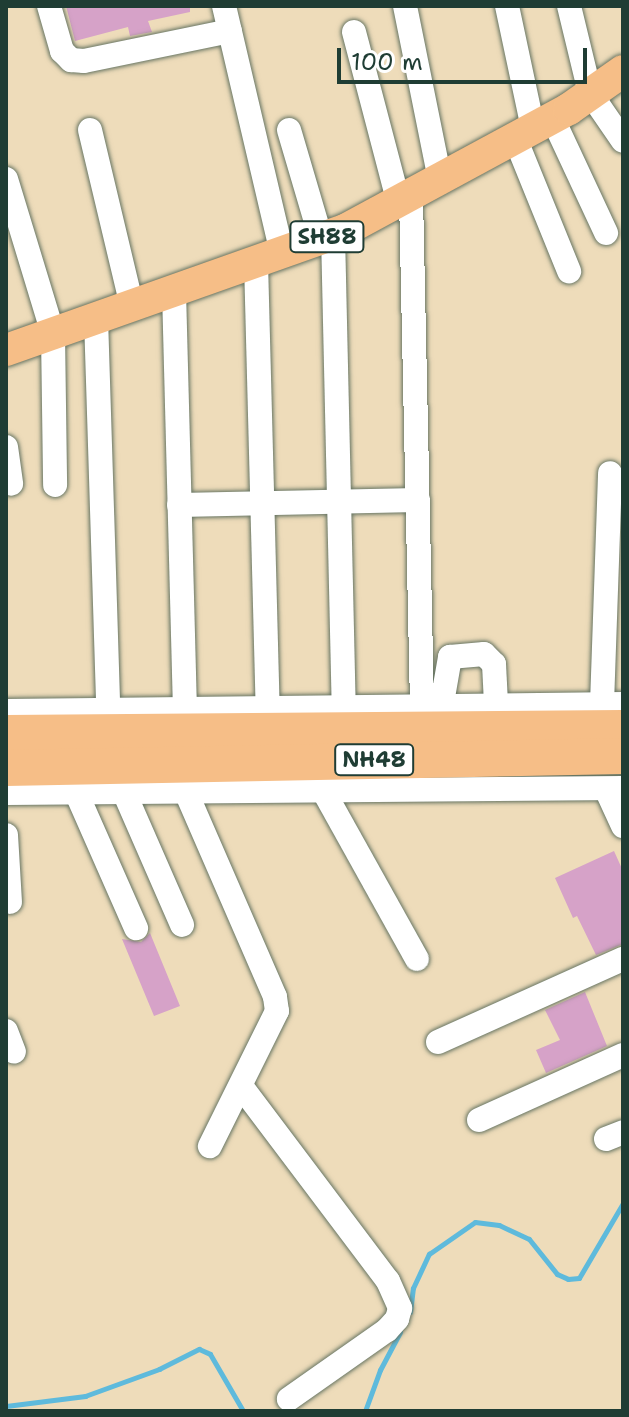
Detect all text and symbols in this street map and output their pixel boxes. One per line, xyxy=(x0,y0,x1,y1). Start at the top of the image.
scale bar xyxy=(341,32,591,82)
text: 100 m xyxy=(351,46,423,78)
road number: SH88 xyxy=(289,219,365,255)
road number: NH48 xyxy=(334,742,414,778)

